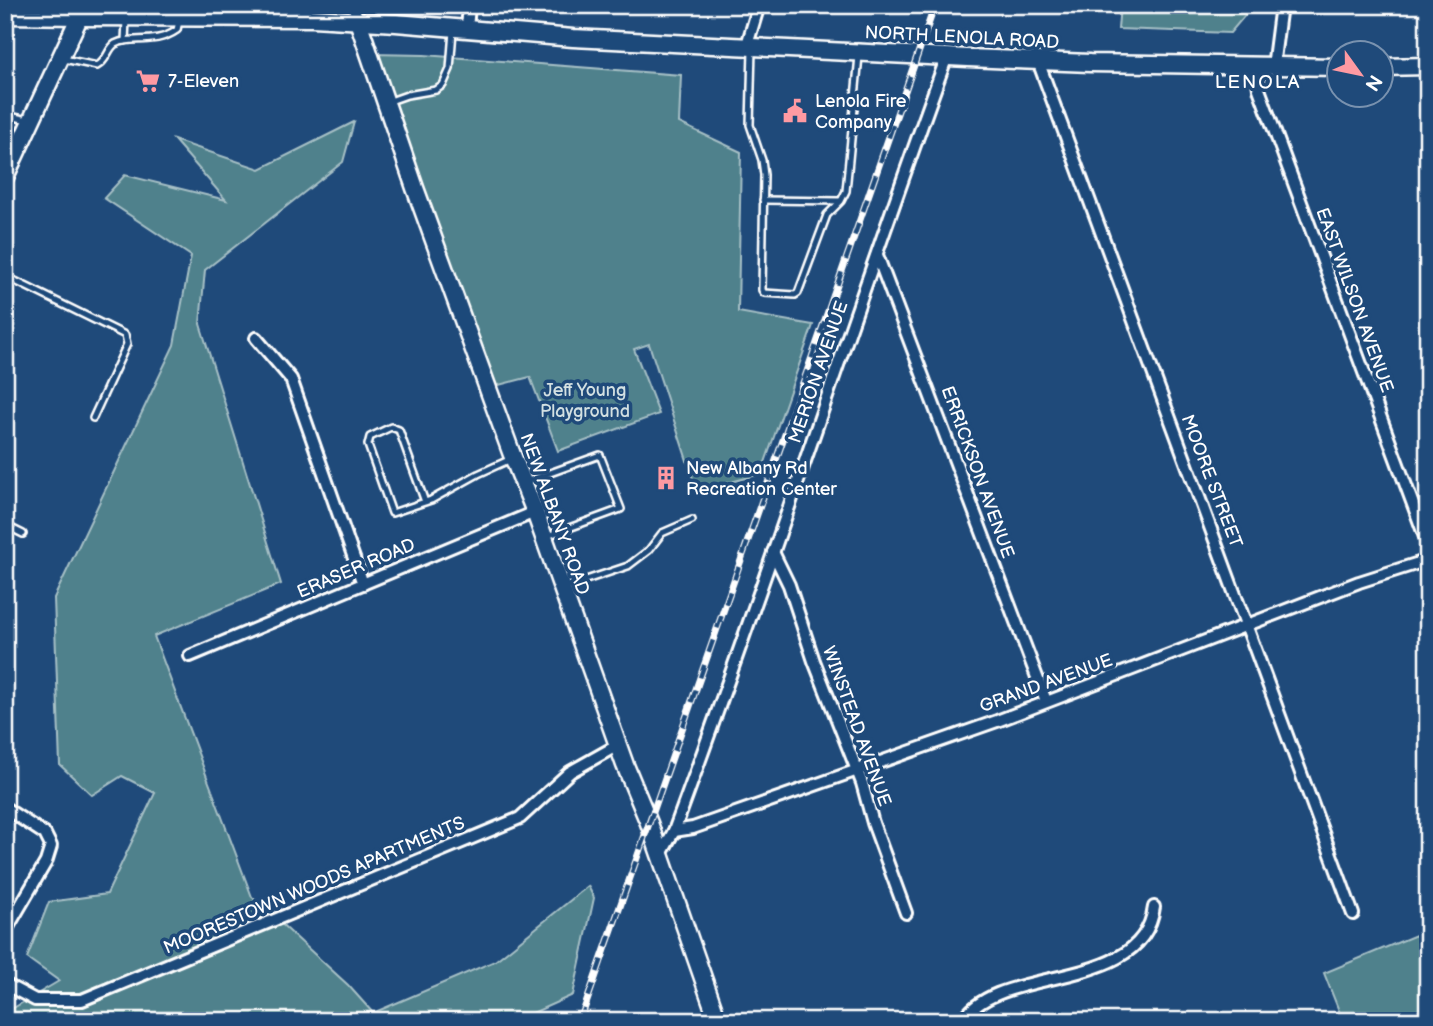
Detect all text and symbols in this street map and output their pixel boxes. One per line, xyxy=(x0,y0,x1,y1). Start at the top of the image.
street label: NORTH LENOLA ROAD xyxy=(864,22,1060,53)
north arrow xyxy=(1324,38,1394,108)
supermarket icon: 7-Eleven xyxy=(134,67,162,95)
text: N xyxy=(1359,70,1387,95)
place label: 7-Eleven xyxy=(168,71,239,92)
district label: LENOLA xyxy=(1215,71,1301,94)
place label: Lenola Fire Company xyxy=(815,91,907,133)
public building icon: Lenola Fire Company xyxy=(781,97,809,125)
street label: EAST WILSON AVENUE xyxy=(1311,205,1398,395)
street label: MERION AVENUE xyxy=(784,298,853,446)
park label: Jeff Young Playground xyxy=(540,380,630,422)
street label: ERRICKSON AVENUE xyxy=(937,383,1018,561)
street label: MOORE STREET xyxy=(1177,412,1247,551)
street label: NEW ALBANY ROAD xyxy=(516,431,594,598)
place label: New Albany Rd Recreation Center xyxy=(686,458,837,500)
building icon: New Albany Rd Recreation Center xyxy=(652,464,680,492)
street label: ERASER ROAD xyxy=(294,534,418,603)
street label: WINSTEAD AVENUE xyxy=(818,643,895,809)
street label: GRAND AVENUE xyxy=(977,650,1116,717)
street label: MOORESTOWN WOODS APARTMENTS xyxy=(160,812,468,959)

